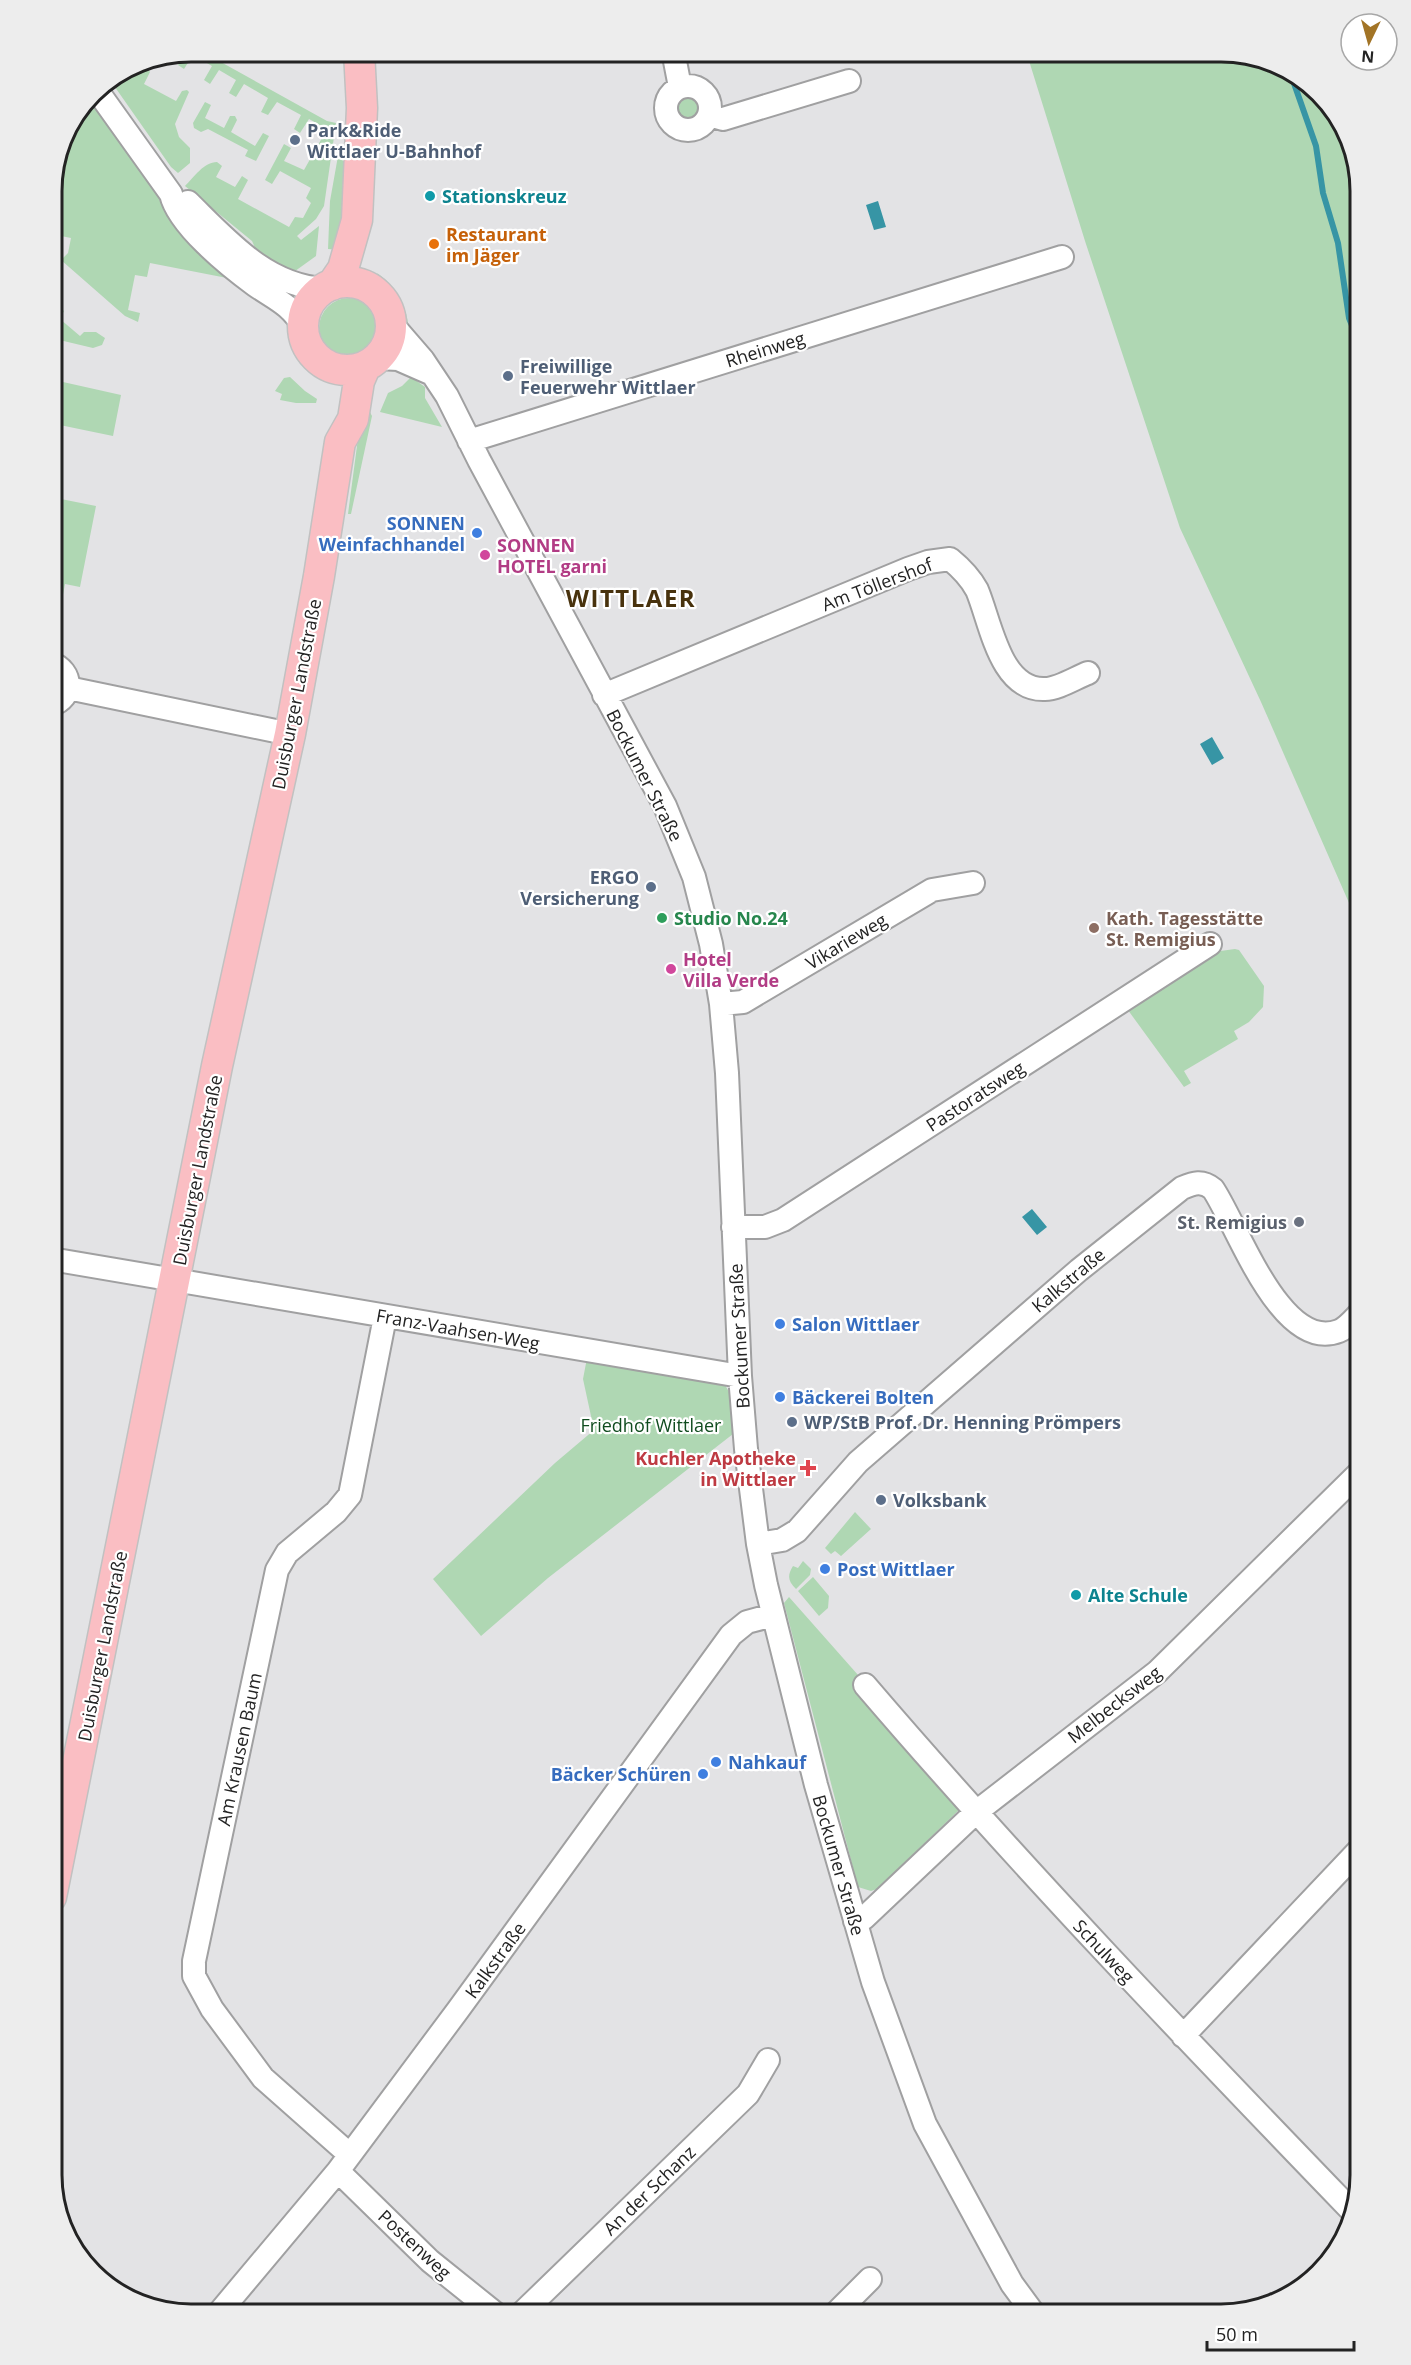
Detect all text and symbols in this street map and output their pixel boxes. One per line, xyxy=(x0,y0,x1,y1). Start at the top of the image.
north arrow xyxy=(1339,12,1399,72)
text: N xyxy=(1360,45,1375,68)
place label: Park&Ride Wittlaer U-Bahnhof xyxy=(307,118,482,163)
marker: Park&Ride Wittlaer U-Bahnhof xyxy=(288,133,302,147)
place label: Stationskreuz xyxy=(442,184,567,208)
marker: Stationskreuz xyxy=(423,189,437,203)
place label: Restaurant im Jäger xyxy=(446,222,547,267)
marker: Restaurant im Jäger xyxy=(427,237,441,251)
street label: Rheinweg xyxy=(722,326,808,372)
place label: Freiwillige Feuerwehr Wittlaer xyxy=(520,354,696,399)
marker: Freiwillige Feuerwehr Wittlaer xyxy=(501,369,515,383)
place label: SONNEN Weinfachhandel xyxy=(319,511,465,556)
marker: SONNEN Weinfachhandel xyxy=(470,526,484,540)
place label: SONNEN HOTEL garni xyxy=(497,533,607,578)
marker: SONNEN HOTEL garni xyxy=(478,548,492,562)
street label: Am Töllershof xyxy=(818,552,937,616)
district label: WITTLAER xyxy=(566,581,696,614)
street label: Duisburger Landstraße xyxy=(266,597,326,791)
street label: Bockumer Straße xyxy=(601,705,689,845)
place label: ERGO Versicherung xyxy=(520,865,639,910)
marker: ERGO Versicherung xyxy=(644,880,658,894)
place label: Studio No.24 xyxy=(674,906,788,930)
place label: Kath. Tagesstätte St. Remigius xyxy=(1106,906,1263,951)
street label: Vikarieweg xyxy=(801,907,891,975)
marker: Studio No.24 xyxy=(655,911,669,925)
marker: Kath. Tagesstätte St. Remigius xyxy=(1087,921,1101,935)
place label: Hotel Villa Verde xyxy=(683,947,779,992)
marker: Hotel Villa Verde xyxy=(664,962,678,976)
street label: Pastoratsweg xyxy=(921,1055,1029,1137)
street label: Duisburger Landstraße xyxy=(167,1073,227,1267)
place label: St. Remigius xyxy=(1177,1210,1287,1234)
marker: St. Remigius xyxy=(1292,1215,1306,1229)
street label: Kalkstraße xyxy=(1026,1242,1110,1318)
street label: Bockumer Straße xyxy=(723,1263,755,1409)
street label: Franz-Vaahsen-Weg xyxy=(374,1303,542,1355)
place label: Salon Wittlaer xyxy=(792,1312,920,1336)
marker: Salon Wittlaer xyxy=(773,1317,787,1331)
place label: Bäckerei Bolten xyxy=(792,1385,934,1409)
marker: Bäckerei Bolten xyxy=(773,1390,787,1404)
place label: WP/StB Prof. Dr. Henning Prömpers xyxy=(804,1410,1121,1434)
park label: Friedhof Wittlaer xyxy=(581,1413,722,1437)
marker: WP/StB Prof. Dr. Henning Prömpers xyxy=(785,1415,799,1429)
place label: Kuchler Apotheke in Wittlaer xyxy=(635,1446,796,1491)
marker: Kuchler Apotheke in Wittlaer xyxy=(801,1461,815,1475)
place label: Volksbank xyxy=(893,1488,988,1512)
marker: Volksbank xyxy=(874,1493,888,1507)
street label: Duisburger Landstraße xyxy=(72,1549,132,1743)
place label: Post Wittlaer xyxy=(837,1557,955,1581)
marker: Post Wittlaer xyxy=(818,1562,832,1576)
place label: Alte Schule xyxy=(1088,1583,1188,1607)
marker: Alte Schule xyxy=(1069,1588,1083,1602)
street label: Melbecksweg xyxy=(1062,1660,1166,1748)
street label: Am Krausen Baum xyxy=(211,1670,267,1828)
place label: Nahkauf xyxy=(728,1750,807,1774)
marker: Nahkauf xyxy=(709,1755,723,1769)
place label: Bäcker Schüren xyxy=(551,1762,691,1786)
marker: Bäcker Schüren xyxy=(696,1767,710,1781)
street label: Bockumer Straße xyxy=(807,1792,871,1938)
street label: Schulweg xyxy=(1068,1914,1140,1988)
street label: Kalkstraße xyxy=(459,1917,531,2003)
street label: An der Schanz xyxy=(598,2140,700,2240)
street label: Postenweg xyxy=(373,2204,457,2284)
scale bar xyxy=(1207,2314,1354,2352)
text: 50 m xyxy=(1216,2322,1258,2346)

